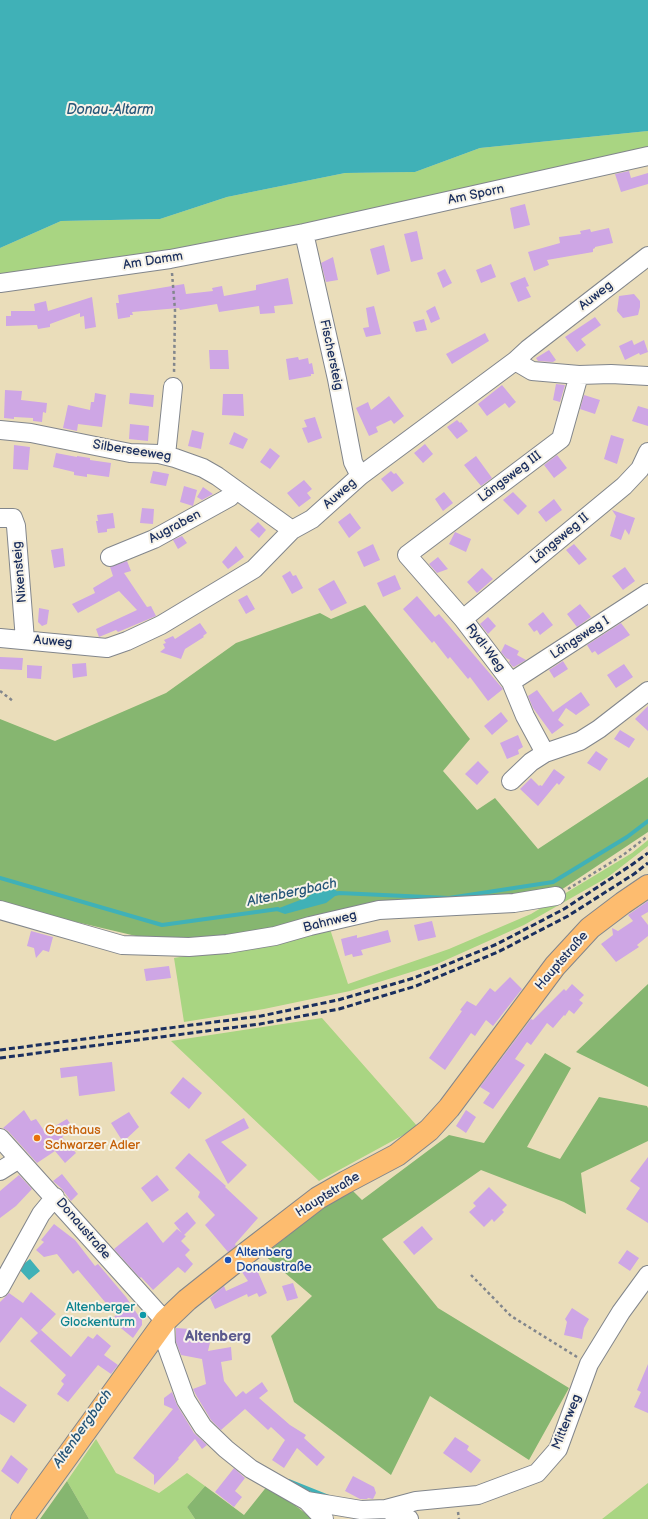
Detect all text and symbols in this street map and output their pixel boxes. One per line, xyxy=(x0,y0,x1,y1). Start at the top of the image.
water label: Donau-Altarm xyxy=(66,102,154,118)
street label: Am Sporn xyxy=(446,181,506,209)
street label: Am Damm xyxy=(122,249,184,273)
street label: Auweg xyxy=(576,278,616,314)
street label: Fischersteig xyxy=(316,318,346,392)
street label: Silberseeweg xyxy=(92,437,172,465)
street label: Längsweg III xyxy=(475,448,545,506)
street label: Auweg xyxy=(320,475,360,513)
street label: Augraben xyxy=(146,507,204,547)
street label: Längsweg II xyxy=(528,510,592,568)
street label: Nixensteig xyxy=(10,541,30,603)
street label: Längsweg I xyxy=(548,613,612,663)
street label: Rydl-Weg xyxy=(462,621,508,675)
street label: Auweg xyxy=(33,633,73,651)
water label: Altenbergbach xyxy=(245,875,339,911)
street label: Bahnweg xyxy=(302,908,358,936)
street label: Hauptstraße xyxy=(532,929,592,993)
place label: Gasthaus Schwarzer Adler xyxy=(45,1123,140,1154)
marker: Gasthaus Schwarzer Adler xyxy=(32,1133,42,1143)
street label: Hauptstraße xyxy=(293,1169,363,1221)
street label: Donaustraße xyxy=(52,1195,114,1263)
place label: Altenberg Donaustraße xyxy=(236,1245,312,1276)
marker: Altenberg Donaustraße xyxy=(223,1255,233,1265)
place label: Altenberger Glockenturm xyxy=(60,1300,135,1331)
marker: Altenberger Glockenturm xyxy=(138,1310,148,1320)
district label: Altenberg xyxy=(185,1328,251,1346)
water label: Altenbergbach xyxy=(50,1387,116,1471)
street label: Mitterweg xyxy=(549,1392,585,1452)

